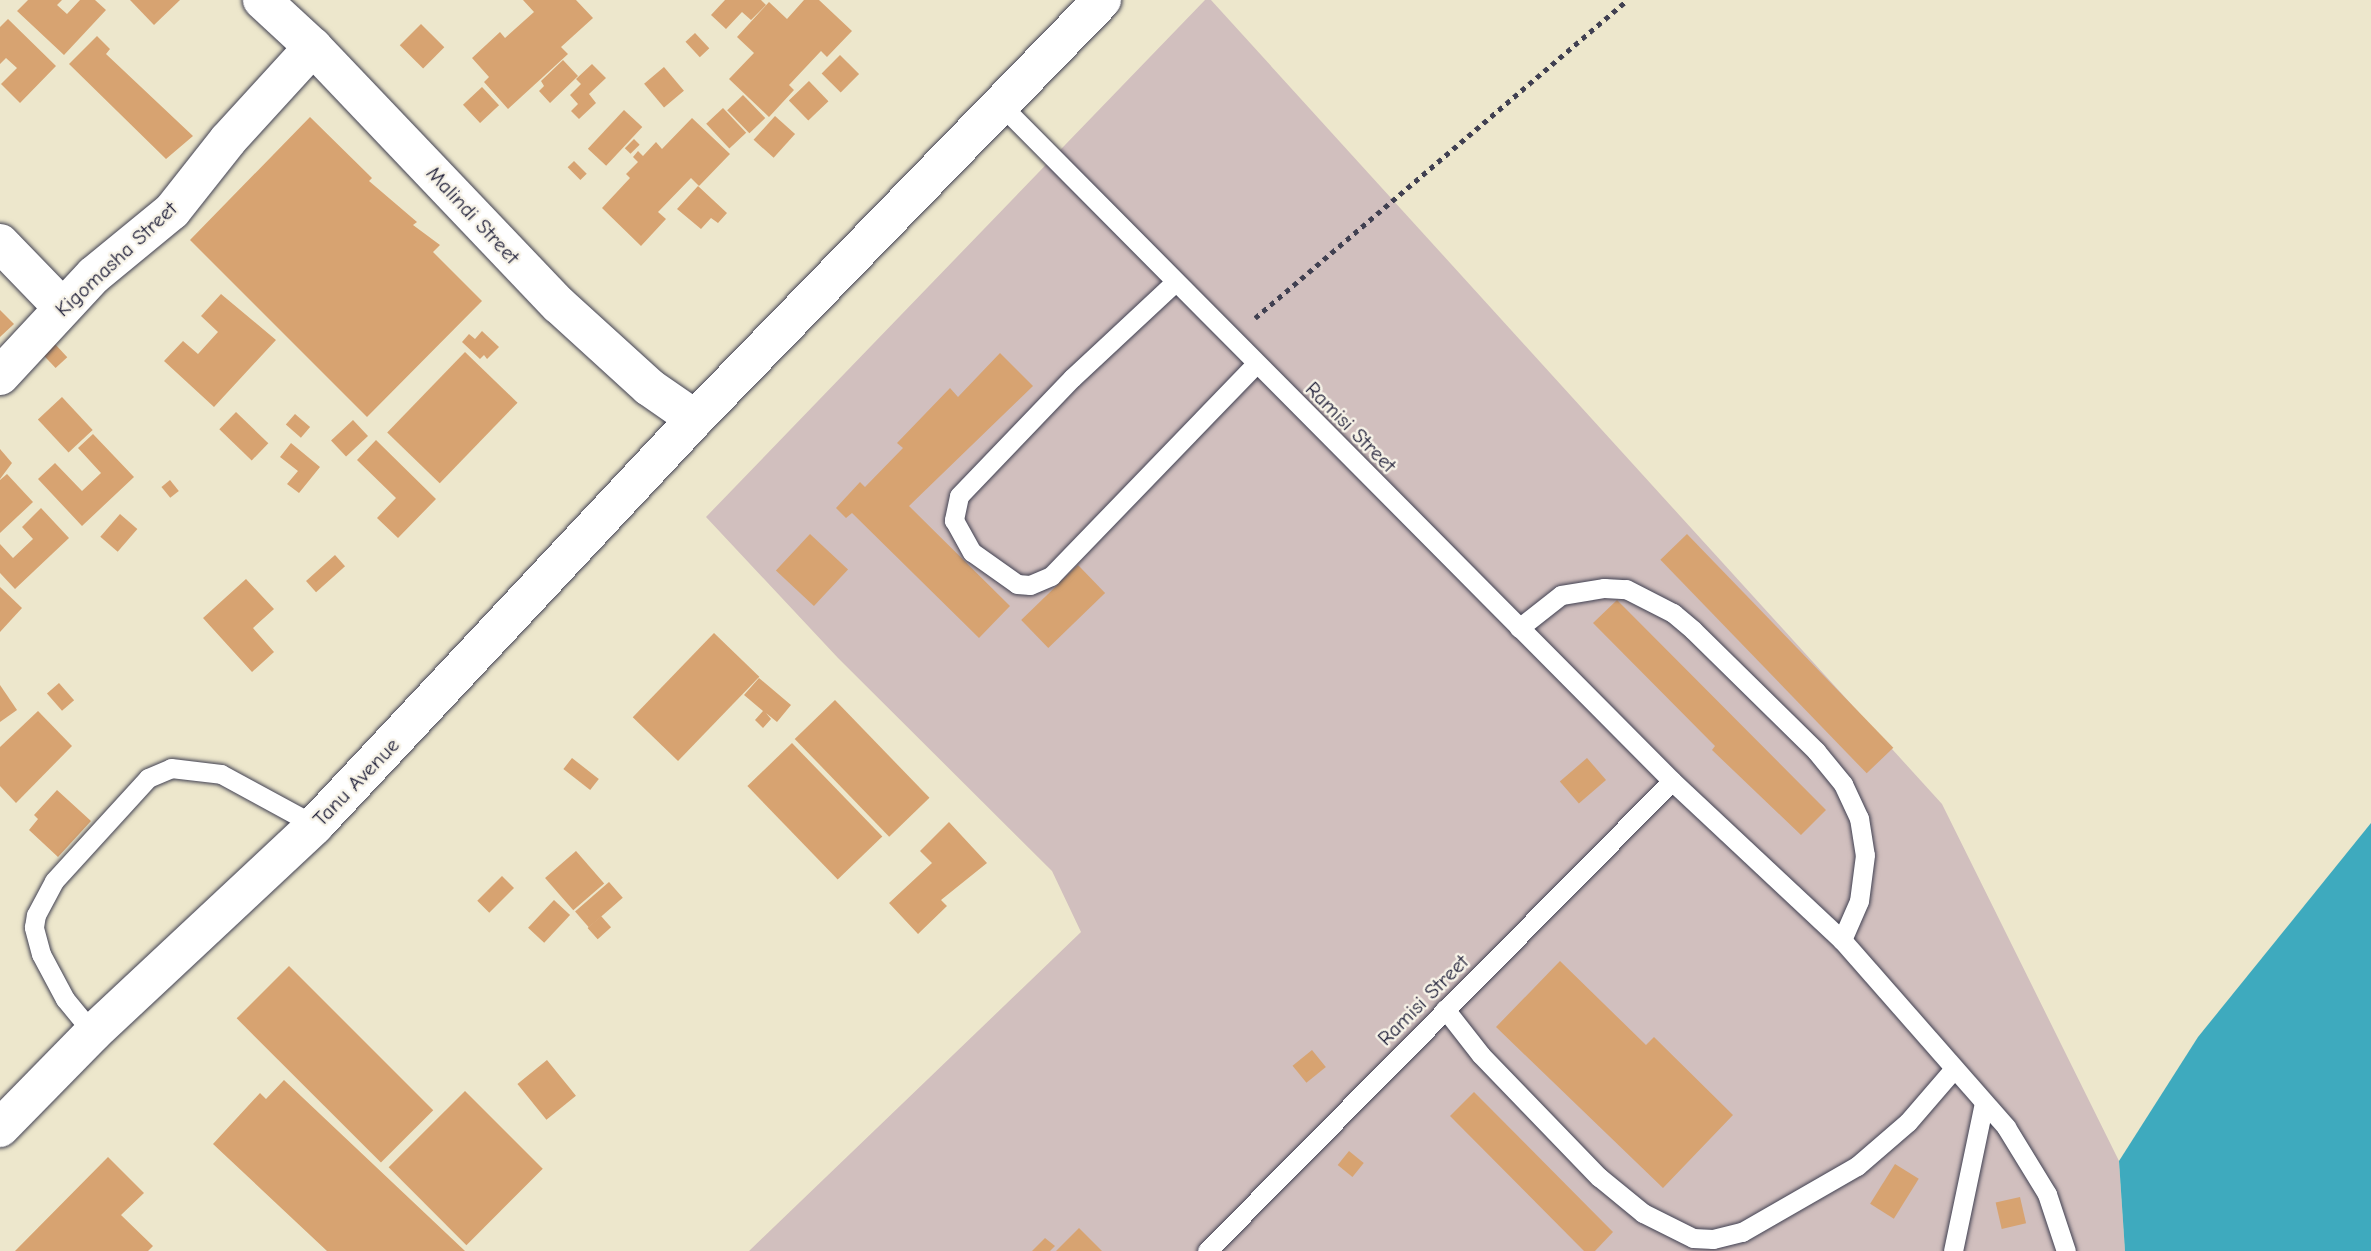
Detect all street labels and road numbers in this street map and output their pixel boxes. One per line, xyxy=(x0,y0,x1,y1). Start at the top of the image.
street label: Malindi Street xyxy=(421,161,525,269)
street label: Kigomasha Street xyxy=(50,196,182,322)
street label: Ramisi Street xyxy=(1300,376,1402,478)
street label: Tanu Avenue xyxy=(308,733,404,831)
street label: Ramisi Street xyxy=(1372,949,1474,1051)

